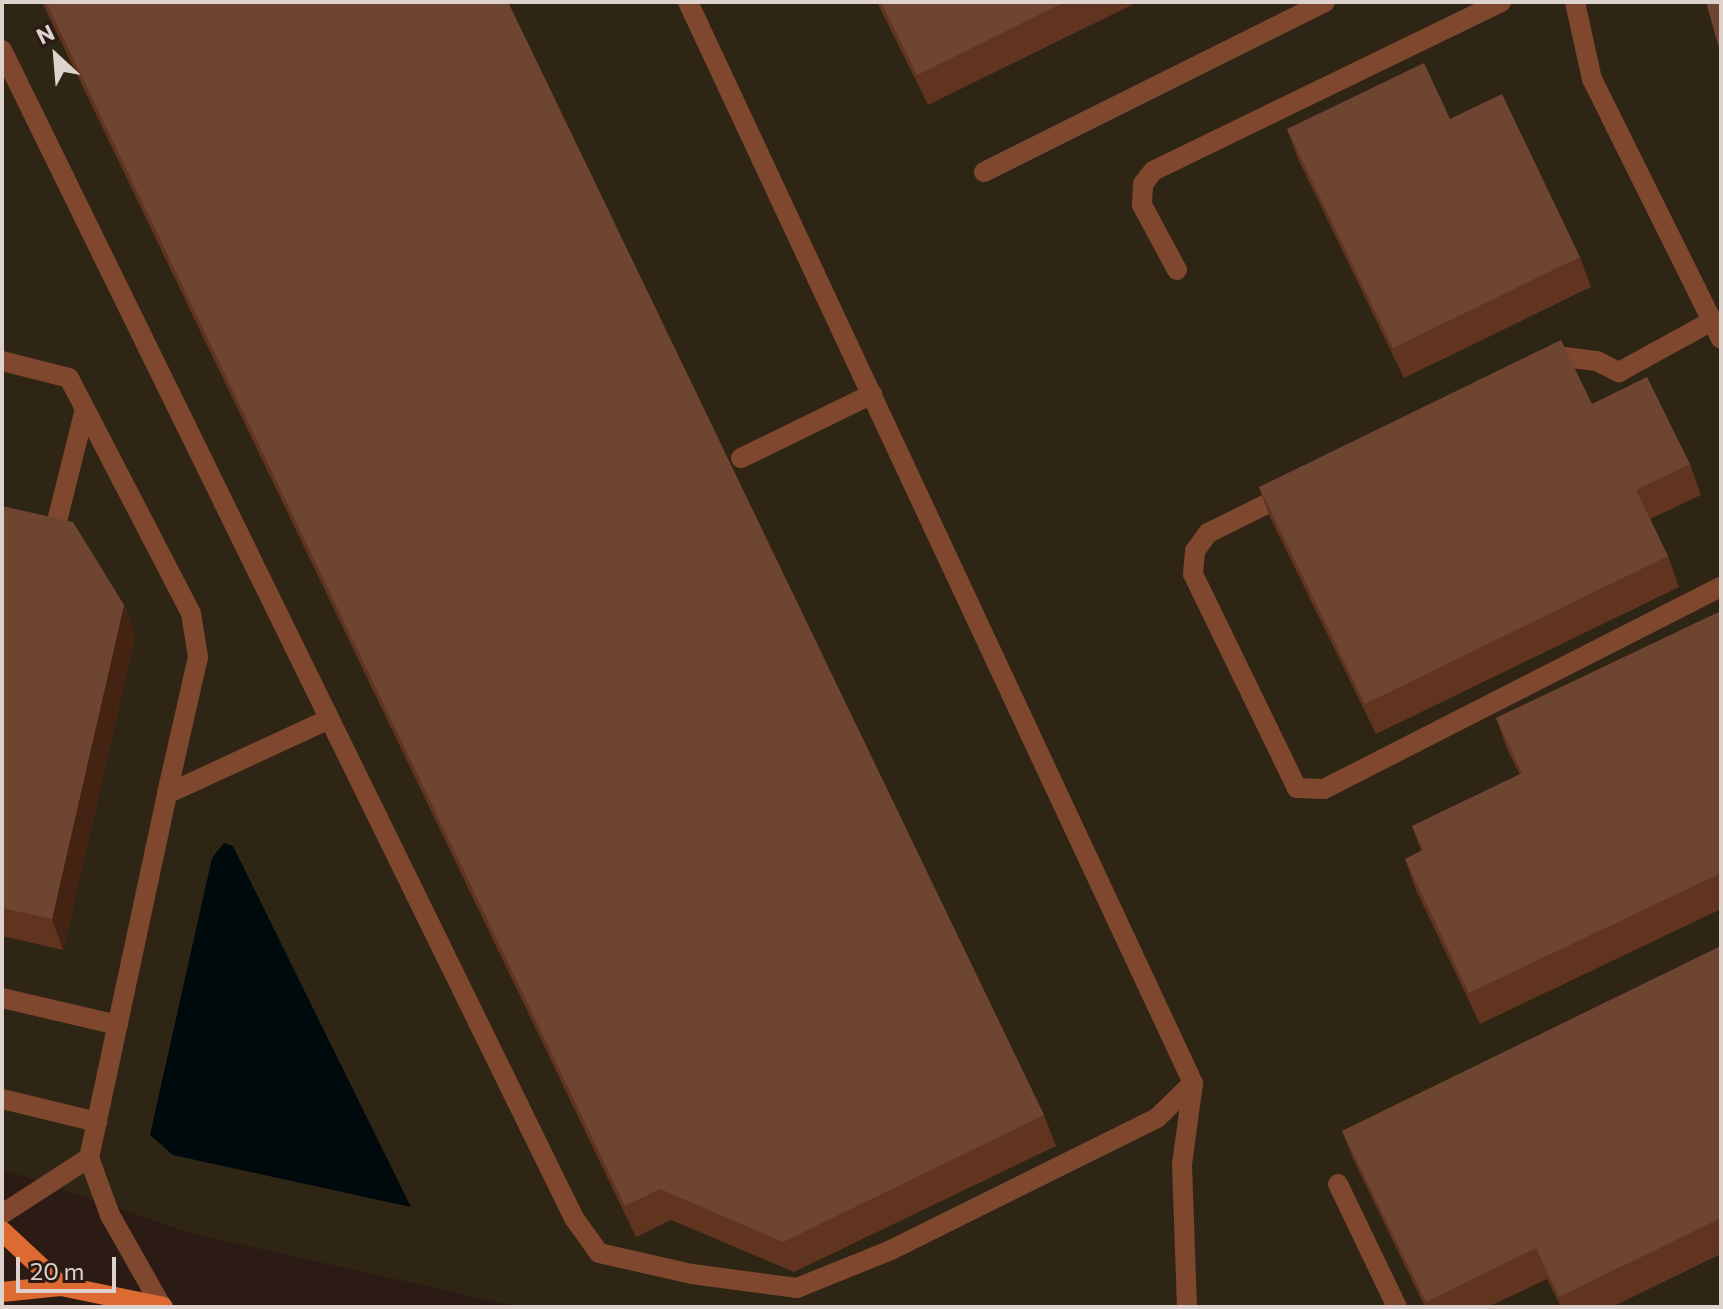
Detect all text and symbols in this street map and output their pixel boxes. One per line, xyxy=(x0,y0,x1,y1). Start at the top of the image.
north arrow xyxy=(16,16,96,96)
text: N xyxy=(32,18,59,50)
scale bar xyxy=(20,1241,120,1291)
text: 20 m xyxy=(30,1256,84,1285)

